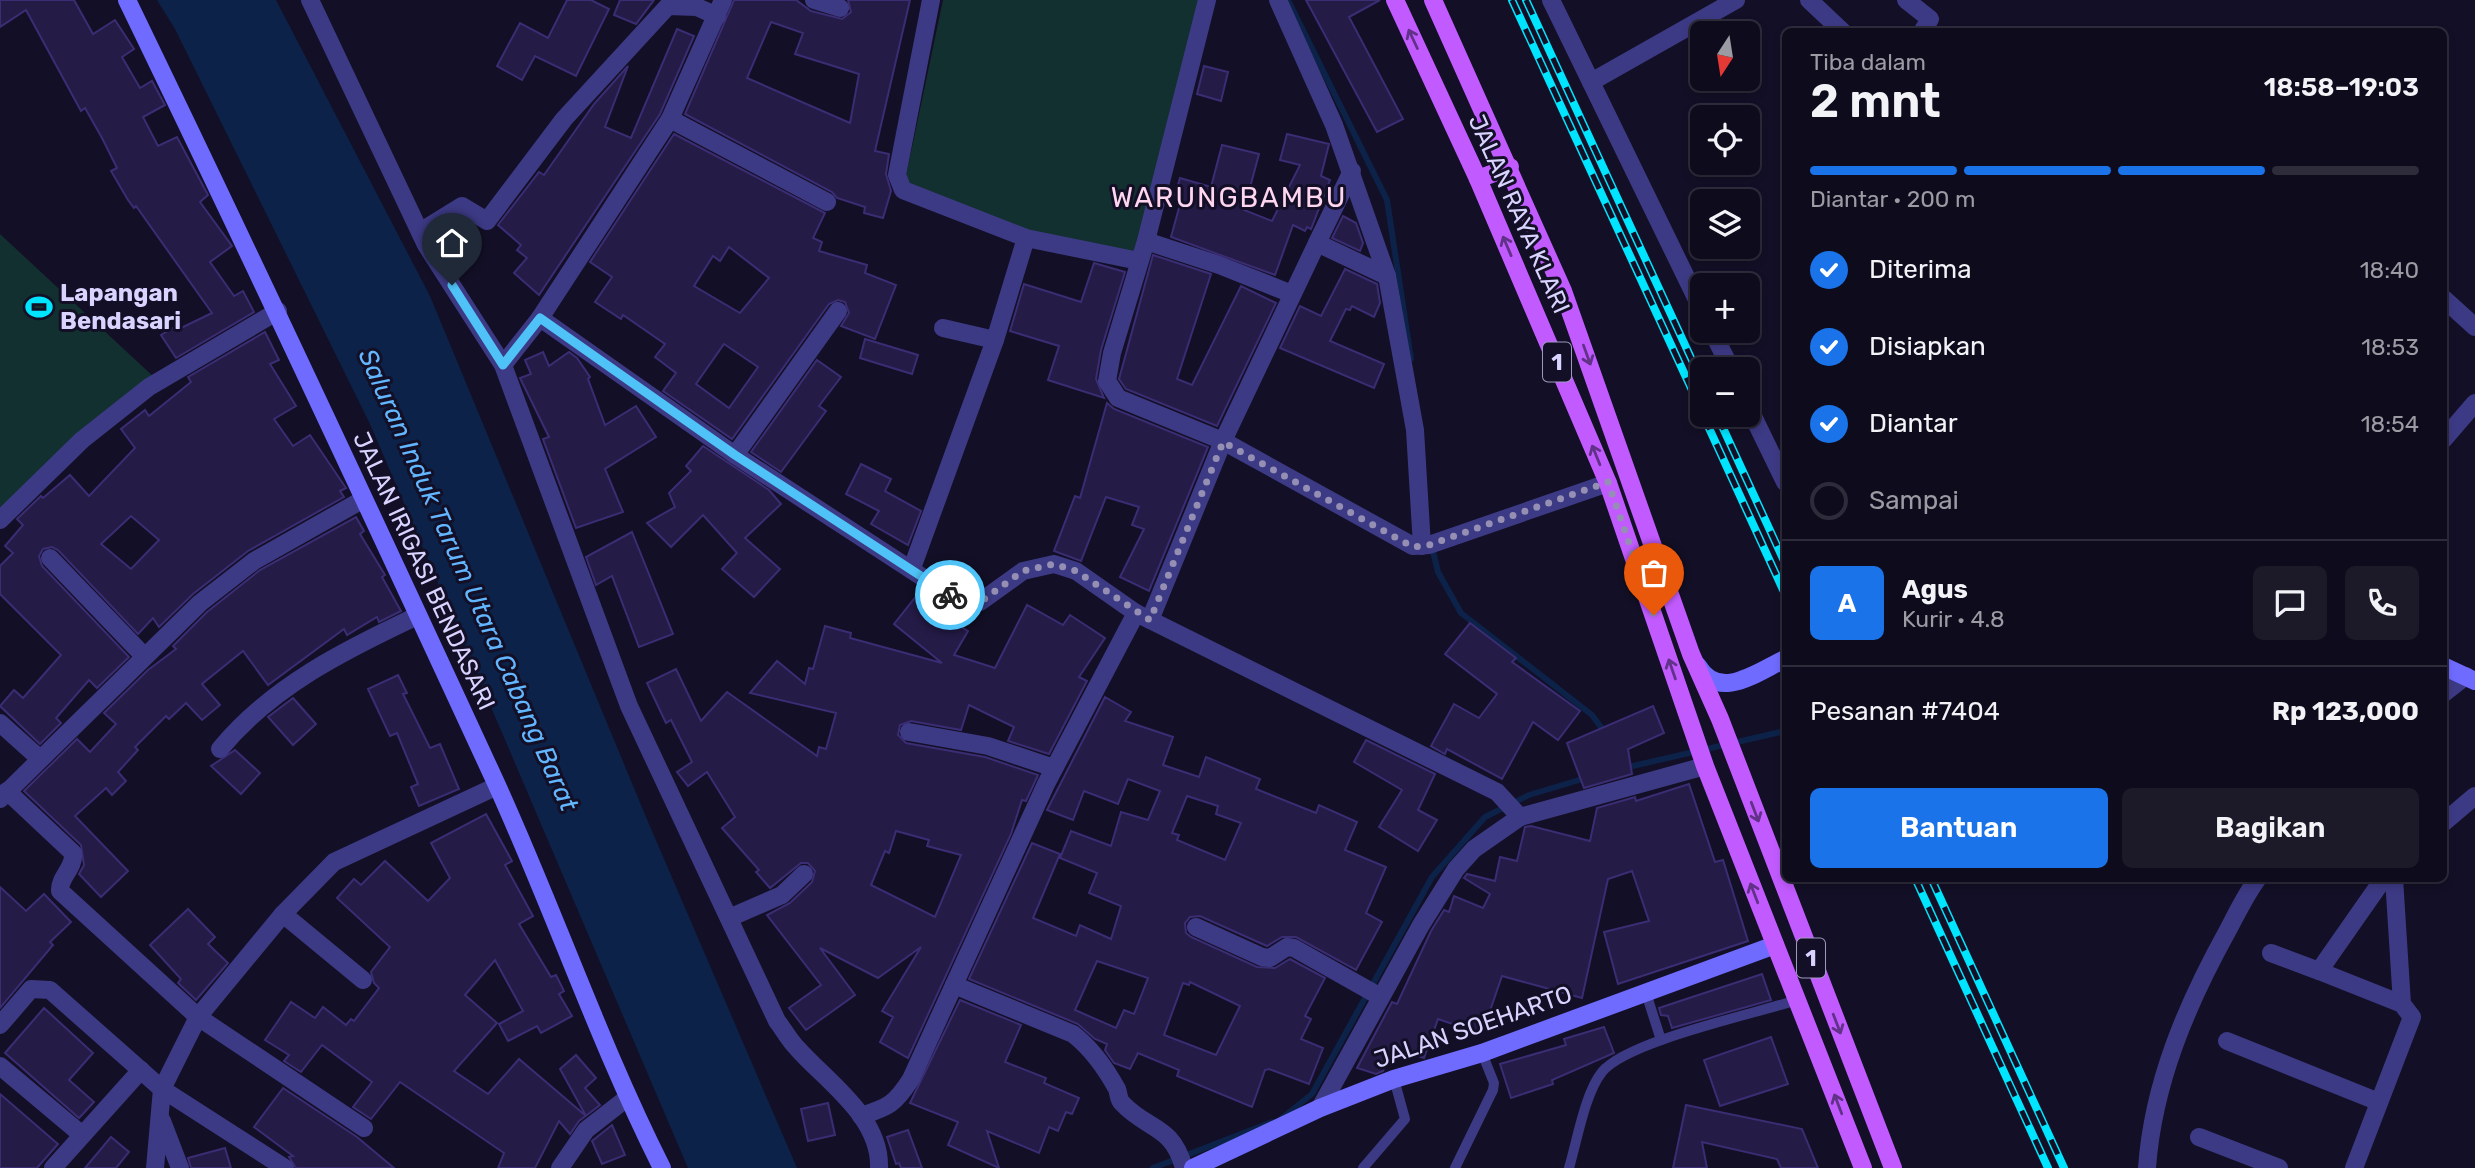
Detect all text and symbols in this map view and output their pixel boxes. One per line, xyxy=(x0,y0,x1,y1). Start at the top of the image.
north arrow xyxy=(1690,21,1760,91)
map controls xyxy=(1690,21,1760,427)
one-way arrow xyxy=(1406,28,1419,50)
text: Tiba dalam xyxy=(1810,48,1926,76)
text: 18:58–19:03 xyxy=(2264,72,2419,103)
text: 2 mnt xyxy=(1810,74,1941,129)
button: locate xyxy=(1690,105,1760,175)
street label: JALAN RAYA KLARI xyxy=(1463,110,1575,318)
district label: WARUNGBAMBU xyxy=(1111,181,1347,214)
text: Diantar · 200 m xyxy=(1810,185,1975,213)
button: layers xyxy=(1690,189,1760,259)
pin xyxy=(422,213,482,285)
icon: home xyxy=(433,224,471,262)
one-way arrow xyxy=(1500,236,1513,257)
icon: check xyxy=(1810,251,1848,289)
text: Diterima xyxy=(1869,254,1972,285)
text: 18:40 xyxy=(2360,256,2419,284)
button: + xyxy=(1690,273,1760,343)
place label: Lapangan Bendasari xyxy=(60,279,181,335)
sports icon: Lapangan Bendasari xyxy=(24,292,54,322)
icon: check xyxy=(1810,328,1848,366)
text: Disiapkan xyxy=(1869,331,1986,362)
text: 18:53 xyxy=(2361,333,2419,361)
road number: 1 xyxy=(1543,342,1571,382)
one-way arrow xyxy=(1582,343,1594,365)
water label: Saluran Induk Tarum Utara Cabang Barat xyxy=(352,344,585,817)
button: − xyxy=(1690,357,1760,427)
icon: check xyxy=(1810,405,1848,443)
text: Diantar xyxy=(1869,408,1958,439)
text: 18:54 xyxy=(2361,410,2419,438)
street label: JALAN IRIGASI BENDASARI xyxy=(347,428,501,714)
one-way arrow xyxy=(1589,444,1602,466)
text: Sampai xyxy=(1869,485,1959,516)
pin xyxy=(1624,543,1684,615)
icon: bag xyxy=(1635,554,1673,592)
courier xyxy=(915,560,985,630)
button: chat xyxy=(2253,566,2327,640)
button: phone xyxy=(2345,566,2419,640)
text: Agus xyxy=(1902,574,1968,605)
icon: bike xyxy=(931,576,969,614)
text: A xyxy=(1838,588,1856,619)
text: Kurir · 4.8 xyxy=(1902,605,2005,633)
one-way arrow xyxy=(1665,659,1677,681)
text: Pesanan #7404 xyxy=(1810,696,2000,727)
text: Rp 123,000 xyxy=(2272,696,2419,727)
button: Bantuan xyxy=(1810,788,2108,868)
button: Bagikan xyxy=(2122,788,2419,868)
one-way arrow xyxy=(1749,801,1762,823)
one-way arrow xyxy=(1747,882,1760,904)
road number: 1 xyxy=(1797,939,1825,978)
street label: JALAN SOEHARTO xyxy=(1370,980,1576,1074)
one-way arrow xyxy=(1832,1013,1845,1035)
one-way arrow xyxy=(1830,1094,1843,1116)

